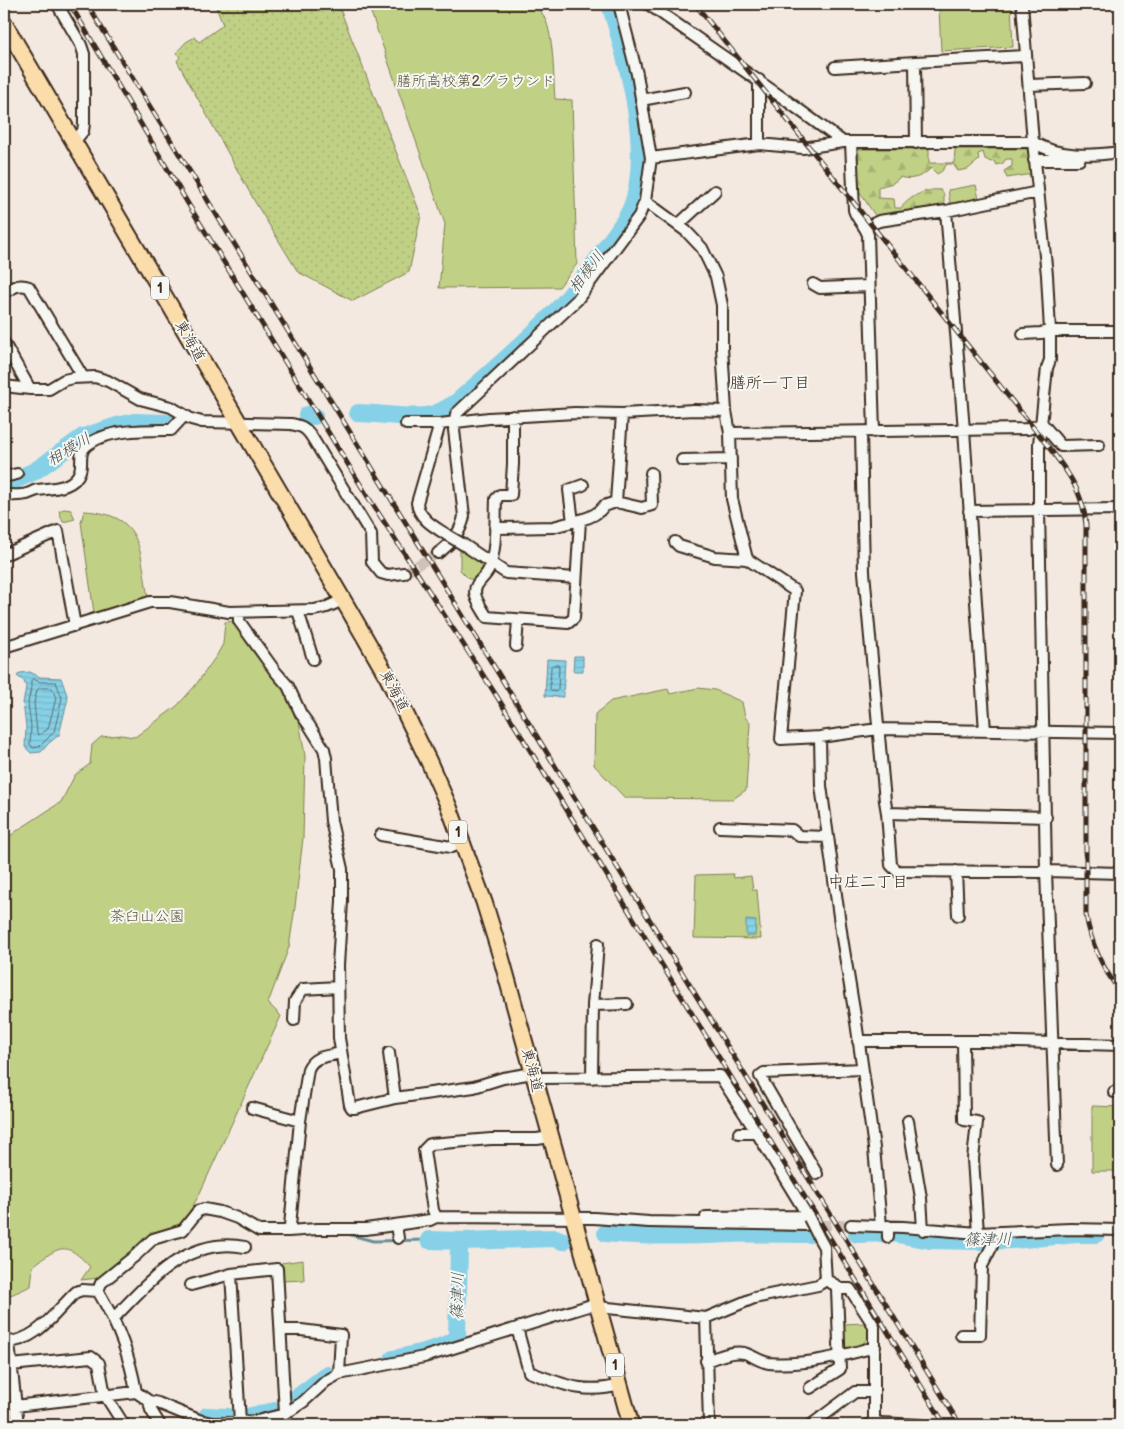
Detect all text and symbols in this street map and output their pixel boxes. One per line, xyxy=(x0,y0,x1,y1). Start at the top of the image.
park label: 膳所高校第2グラウンド xyxy=(397,72,555,91)
water label: 相模川 xyxy=(565,247,609,297)
road number: 1 xyxy=(151,276,169,300)
street label: 東海道 xyxy=(171,317,209,365)
district label: 膳所一丁目 xyxy=(730,374,810,393)
water label: 相模川 xyxy=(44,429,94,471)
street label: 東海道 xyxy=(375,667,413,715)
road number: 1 xyxy=(449,820,467,844)
district label: 中庄二丁目 xyxy=(828,873,908,892)
park label: 茶臼山公園 xyxy=(109,907,185,926)
street label: 東海道 xyxy=(517,1046,547,1094)
water label: 篠津川 xyxy=(964,1230,1012,1250)
water label: 篠津川 xyxy=(448,1272,468,1320)
road number: 1 xyxy=(606,1354,624,1376)

